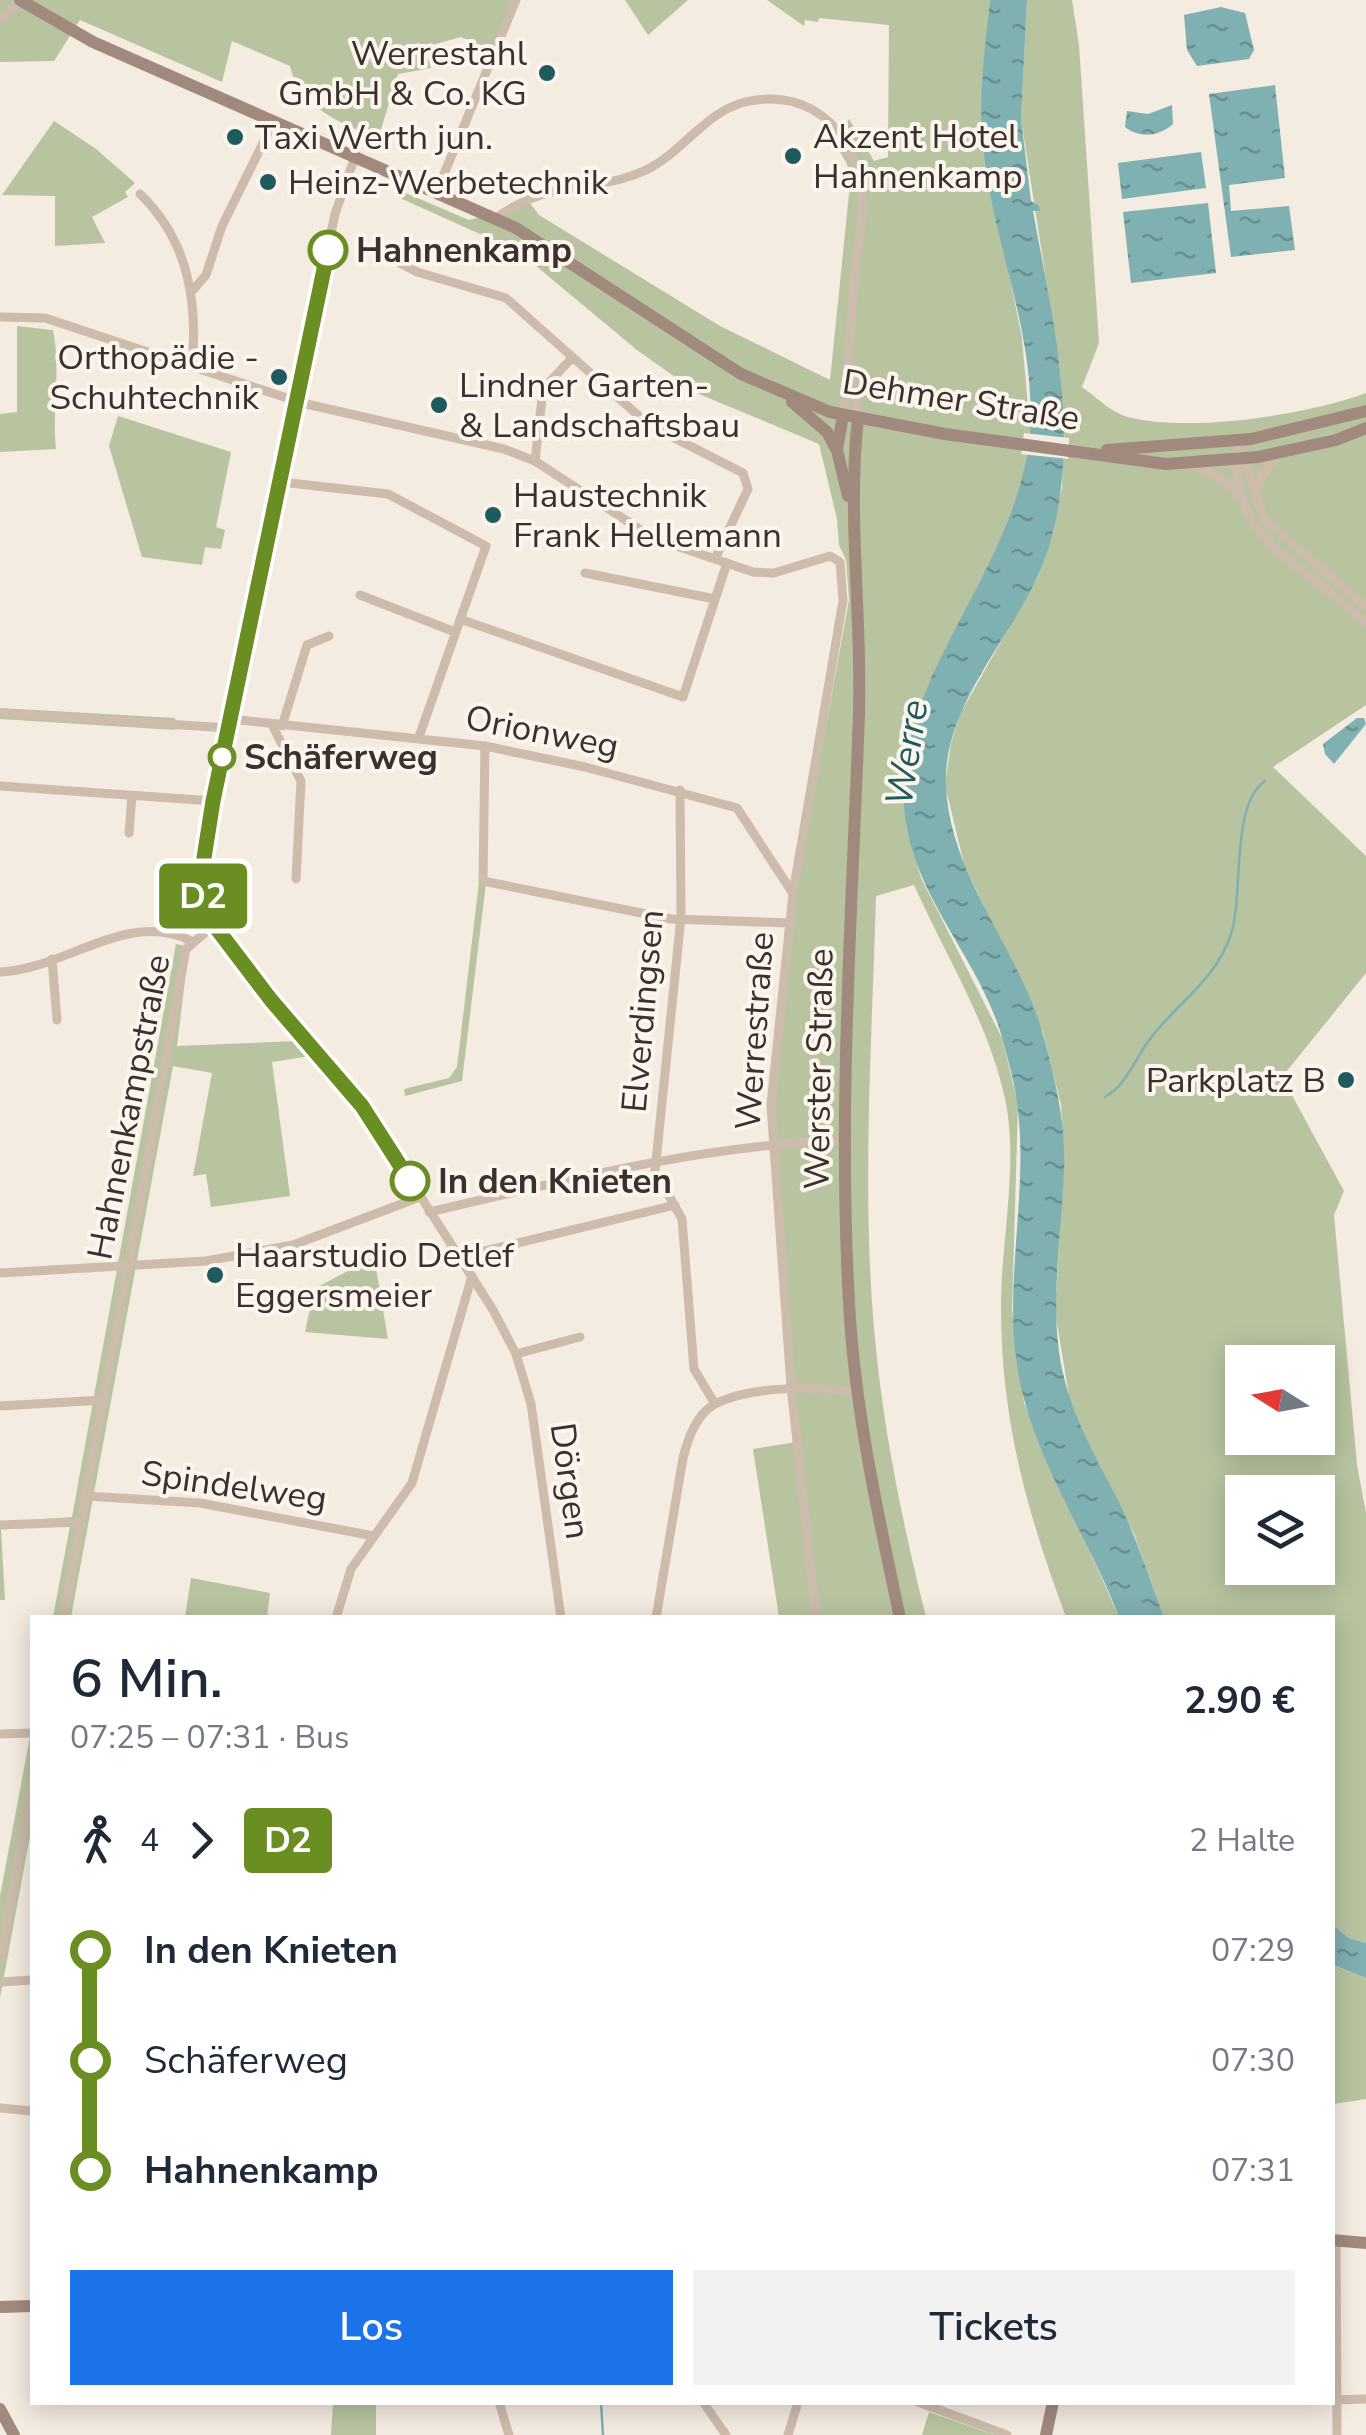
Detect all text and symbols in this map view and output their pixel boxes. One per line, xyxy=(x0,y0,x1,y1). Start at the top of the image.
place label: Werrestahl GmbH & Co. KG xyxy=(278,30,528,117)
marker: Werrestahl GmbH & Co. KG xyxy=(536,62,558,84)
place label: Akzent Hotel Hahnenkamp xyxy=(813,113,1023,200)
place label: Taxi Werth jun. xyxy=(255,114,493,161)
marker: Taxi Werth jun. xyxy=(224,126,246,148)
marker: Akzent Hotel Hahnenkamp xyxy=(782,145,804,167)
place label: Heinz-Werbetechnik xyxy=(288,159,609,206)
marker: Heinz-Werbetechnik xyxy=(257,171,279,193)
place label: Hahnenkamp xyxy=(356,227,572,274)
marker: Hahnenkamp xyxy=(309,231,347,269)
place label: Orthopädie - Schuhtechnik xyxy=(50,334,259,421)
street label: Dehmer Straße xyxy=(839,358,1083,442)
place label: Lindner Garten- & Landschaftsbau xyxy=(459,362,740,449)
marker: Orthopädie - Schuhtechnik xyxy=(268,366,290,388)
marker: Lindner Garten- & Landschaftsbau xyxy=(428,394,450,416)
place label: Haustechnik Frank Hellemann xyxy=(513,472,782,559)
marker: Haustechnik Frank Hellemann xyxy=(482,504,504,526)
street label: Orionweg xyxy=(461,694,623,770)
water label: Werre xyxy=(873,696,941,810)
place label: Schäferweg xyxy=(244,734,438,781)
marker: Schäferweg xyxy=(209,744,235,770)
line badge: D2 xyxy=(158,864,248,928)
text: D2 xyxy=(179,873,227,920)
street label: Elverdingsen xyxy=(611,908,675,1114)
street label: Werrestraße xyxy=(725,930,785,1132)
street label: Werster Straße xyxy=(793,948,845,1190)
street label: Hahnenkampstraße xyxy=(76,951,182,1263)
place label: Parkplatz B xyxy=(1146,1057,1326,1104)
marker: Parkplatz B xyxy=(1335,1069,1357,1091)
place label: In den Knieten xyxy=(438,1158,672,1205)
marker: In den Knieten xyxy=(391,1162,429,1200)
place label: Haarstudio Detlef Eggersmeier xyxy=(235,1232,515,1319)
marker: Haarstudio Detlef Eggersmeier xyxy=(204,1264,226,1286)
north arrow xyxy=(1225,1345,1335,1455)
map controls xyxy=(1225,1345,1335,1585)
street label: Dörgen xyxy=(539,1420,601,1542)
street label: Spindelweg xyxy=(138,1450,330,1522)
button: layers xyxy=(1225,1475,1335,1585)
text: 6 Min. xyxy=(70,1641,223,1716)
text: 2.90 € xyxy=(1184,1675,1295,1726)
text: 07:25 – 07:31 · Bus xyxy=(70,1716,349,1759)
icon: walk xyxy=(70,1813,125,1868)
icon: forward xyxy=(174,1813,229,1868)
text: D2 xyxy=(264,1817,312,1864)
text: 4 xyxy=(140,1819,159,1862)
text: 2 Halte xyxy=(1189,1819,1295,1862)
text: In den Knieten xyxy=(144,1925,398,1976)
text: 07:29 xyxy=(1211,1929,1295,1972)
text: Schäferweg xyxy=(144,2035,348,2086)
text: 07:30 xyxy=(1211,2039,1295,2082)
text: Hahnenkamp xyxy=(144,2145,379,2196)
text: 07:31 xyxy=(1211,2149,1295,2192)
button: Los xyxy=(70,2270,673,2385)
button: Tickets xyxy=(693,2270,1295,2385)

